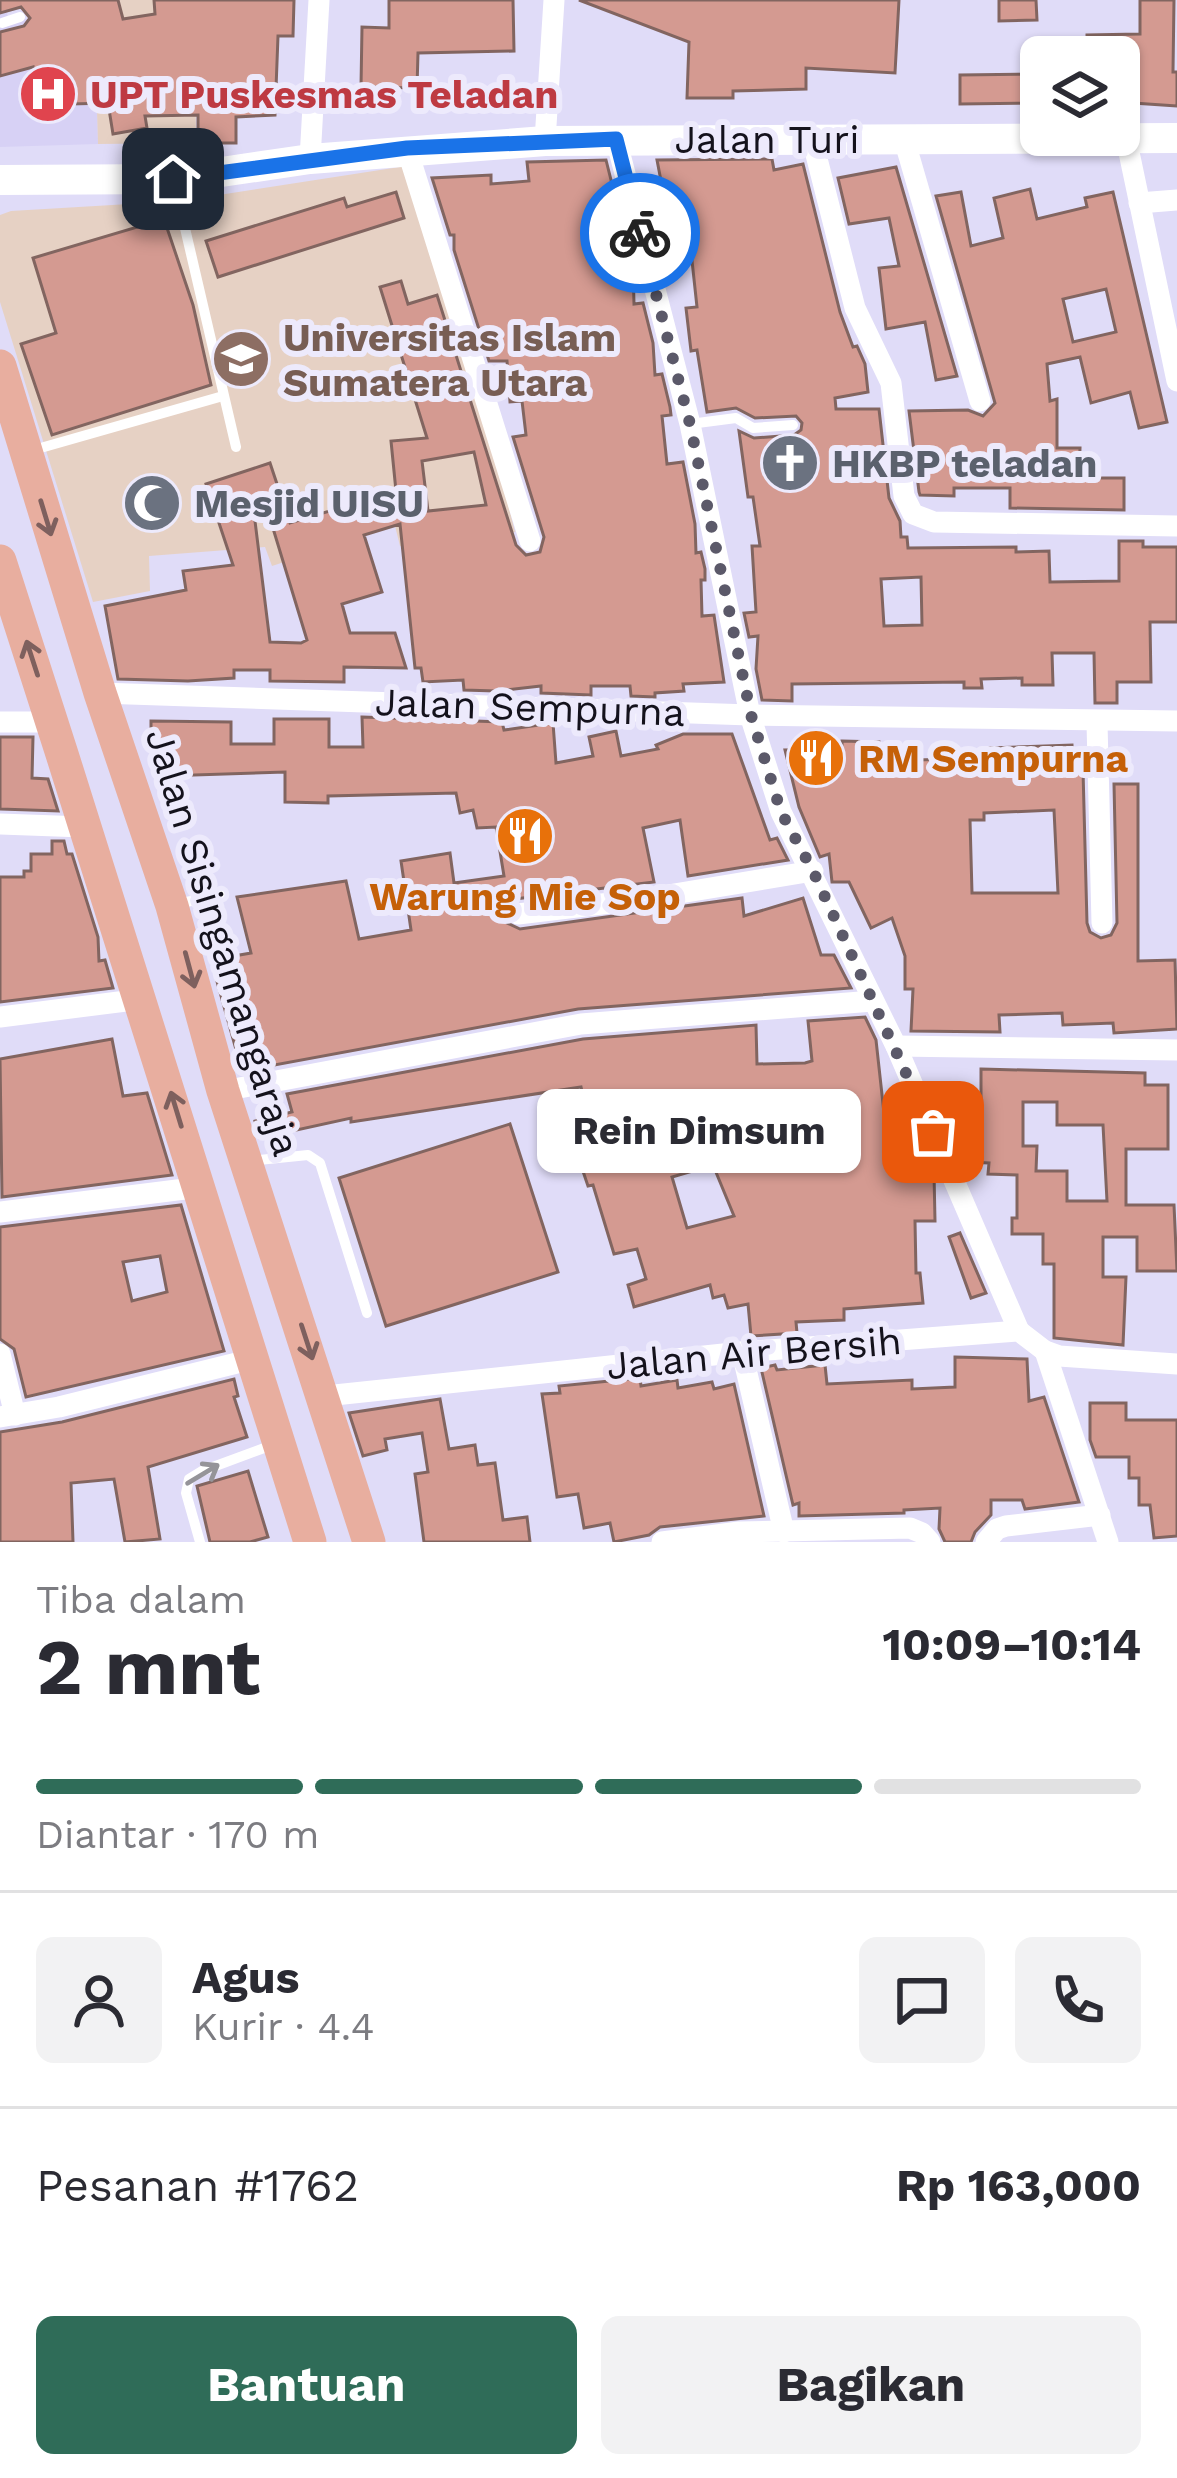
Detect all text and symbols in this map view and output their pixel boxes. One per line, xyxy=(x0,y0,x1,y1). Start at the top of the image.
map controls xyxy=(1020,36,1140,156)
button: layers xyxy=(1020,36,1140,156)
hospital icon: UPT Puskesmas Teladan xyxy=(17,63,79,125)
place label: UPT Puskesmas Teladan xyxy=(90,72,559,117)
street label: Jalan Turi xyxy=(674,117,860,162)
pin xyxy=(122,128,224,230)
icon: home xyxy=(140,146,206,212)
courier xyxy=(580,173,700,293)
icon: bike xyxy=(607,200,673,266)
place label: Universitas Islam Sumatera Utara xyxy=(283,315,616,405)
school or university icon: Universitas Islam Sumatera Utara xyxy=(210,328,272,390)
church icon: HKBP teladan xyxy=(759,432,821,494)
place label: HKBP teladan xyxy=(832,441,1098,486)
mosque icon: Mesjid UISU xyxy=(121,472,183,534)
place label: Mesjid UISU xyxy=(194,481,424,526)
one-way arrow xyxy=(37,498,59,536)
one-way arrow xyxy=(19,640,41,678)
street label: Jalan Sempurna xyxy=(374,679,686,735)
street label: Jalan Sisingamangaraja xyxy=(137,723,309,1161)
restaurant icon: RM Sempurna xyxy=(785,727,847,789)
place label: RM Sempurna xyxy=(858,736,1128,781)
restaurant icon: Warung Mie Sop xyxy=(494,805,556,867)
place label: Warung Mie Sop xyxy=(369,874,681,919)
one-way arrow xyxy=(180,950,202,988)
pin xyxy=(882,1081,984,1183)
callout: Rein Dimsum xyxy=(537,1090,861,1174)
one-way arrow xyxy=(164,1091,186,1129)
icon: bag xyxy=(900,1099,966,1165)
text: Rein Dimsum xyxy=(572,1108,826,1153)
street label: Jalan Air Bersih xyxy=(605,1318,903,1388)
one-way arrow xyxy=(297,1322,319,1360)
one-way arrow xyxy=(186,1462,220,1486)
text: Tiba dalam xyxy=(36,1577,246,1622)
text: 10:09–10:14 xyxy=(883,1618,1141,1671)
text: 2 mnt xyxy=(36,1621,260,1713)
text: Diantar · 170 m xyxy=(36,1812,319,1857)
button: person xyxy=(36,1937,162,2063)
button: chat xyxy=(859,1937,985,2063)
button: phone xyxy=(1015,1937,1141,2063)
text: Agus xyxy=(192,1951,300,2004)
text: Kurir · 4.4 xyxy=(192,2004,375,2049)
text: Pesanan #1762 xyxy=(36,2159,359,2212)
text: Rp 163,000 xyxy=(896,2159,1141,2212)
button: Bantuan xyxy=(36,2316,577,2454)
button: Bagikan xyxy=(601,2316,1141,2454)

